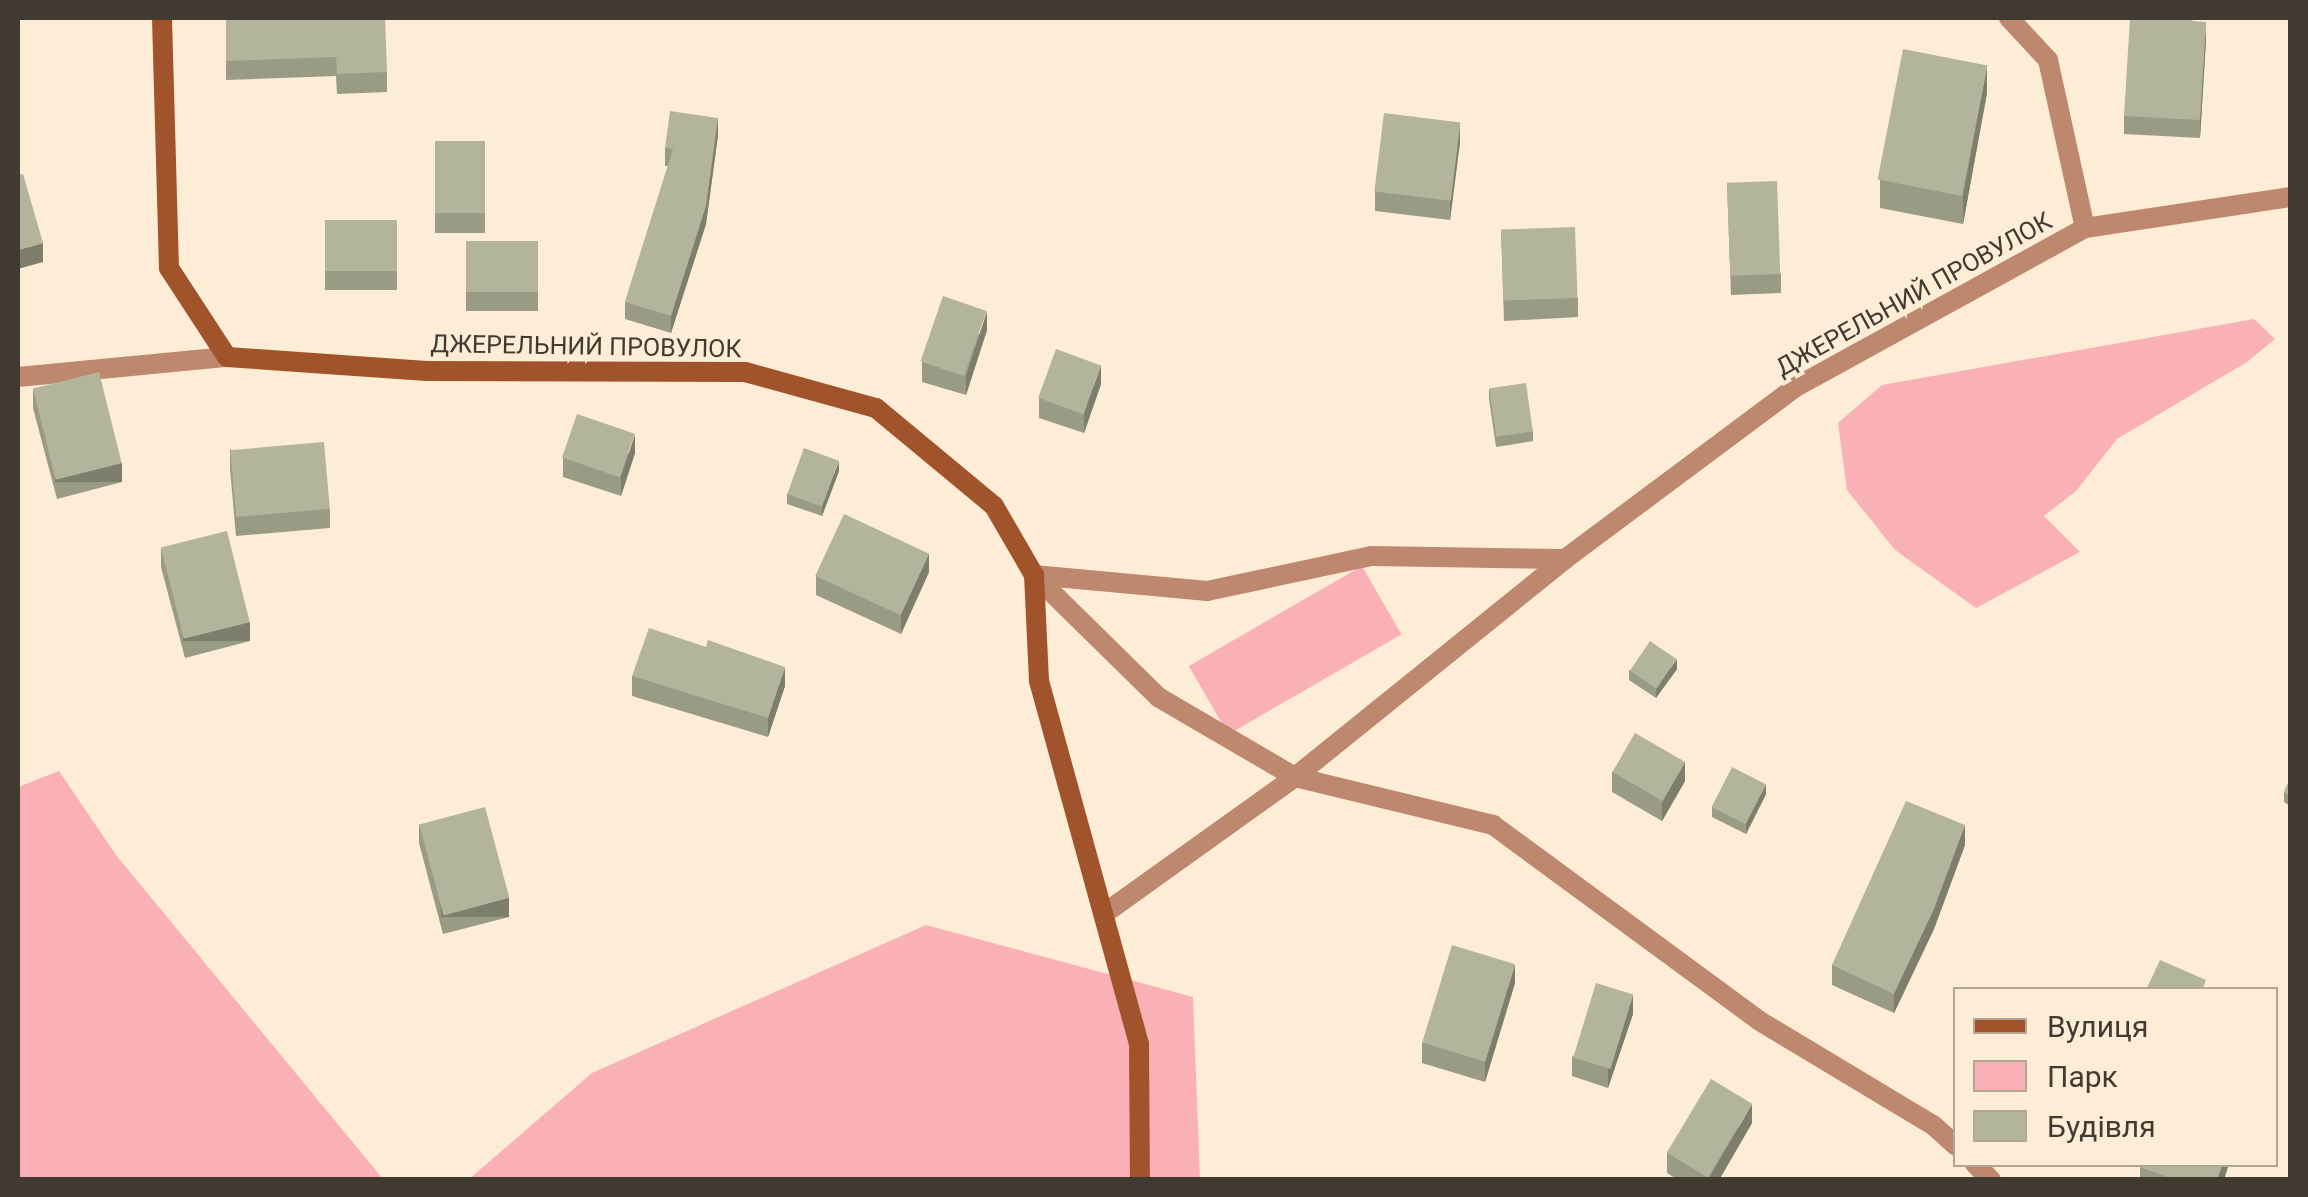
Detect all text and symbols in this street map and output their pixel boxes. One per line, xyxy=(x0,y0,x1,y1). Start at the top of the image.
street label: ДЖЕРЕЛЬНИЙ ПРОВУЛОК xyxy=(1771,206,2057,384)
street label: ДЖЕРЕЛЬНИЙ ПРОВУЛОК xyxy=(430,329,742,365)
legend xyxy=(1953,987,2278,1167)
text: Вулиця xyxy=(2047,1009,2148,1044)
text: Парк xyxy=(2047,1059,2118,1094)
text: Будівля xyxy=(2047,1109,2156,1144)

